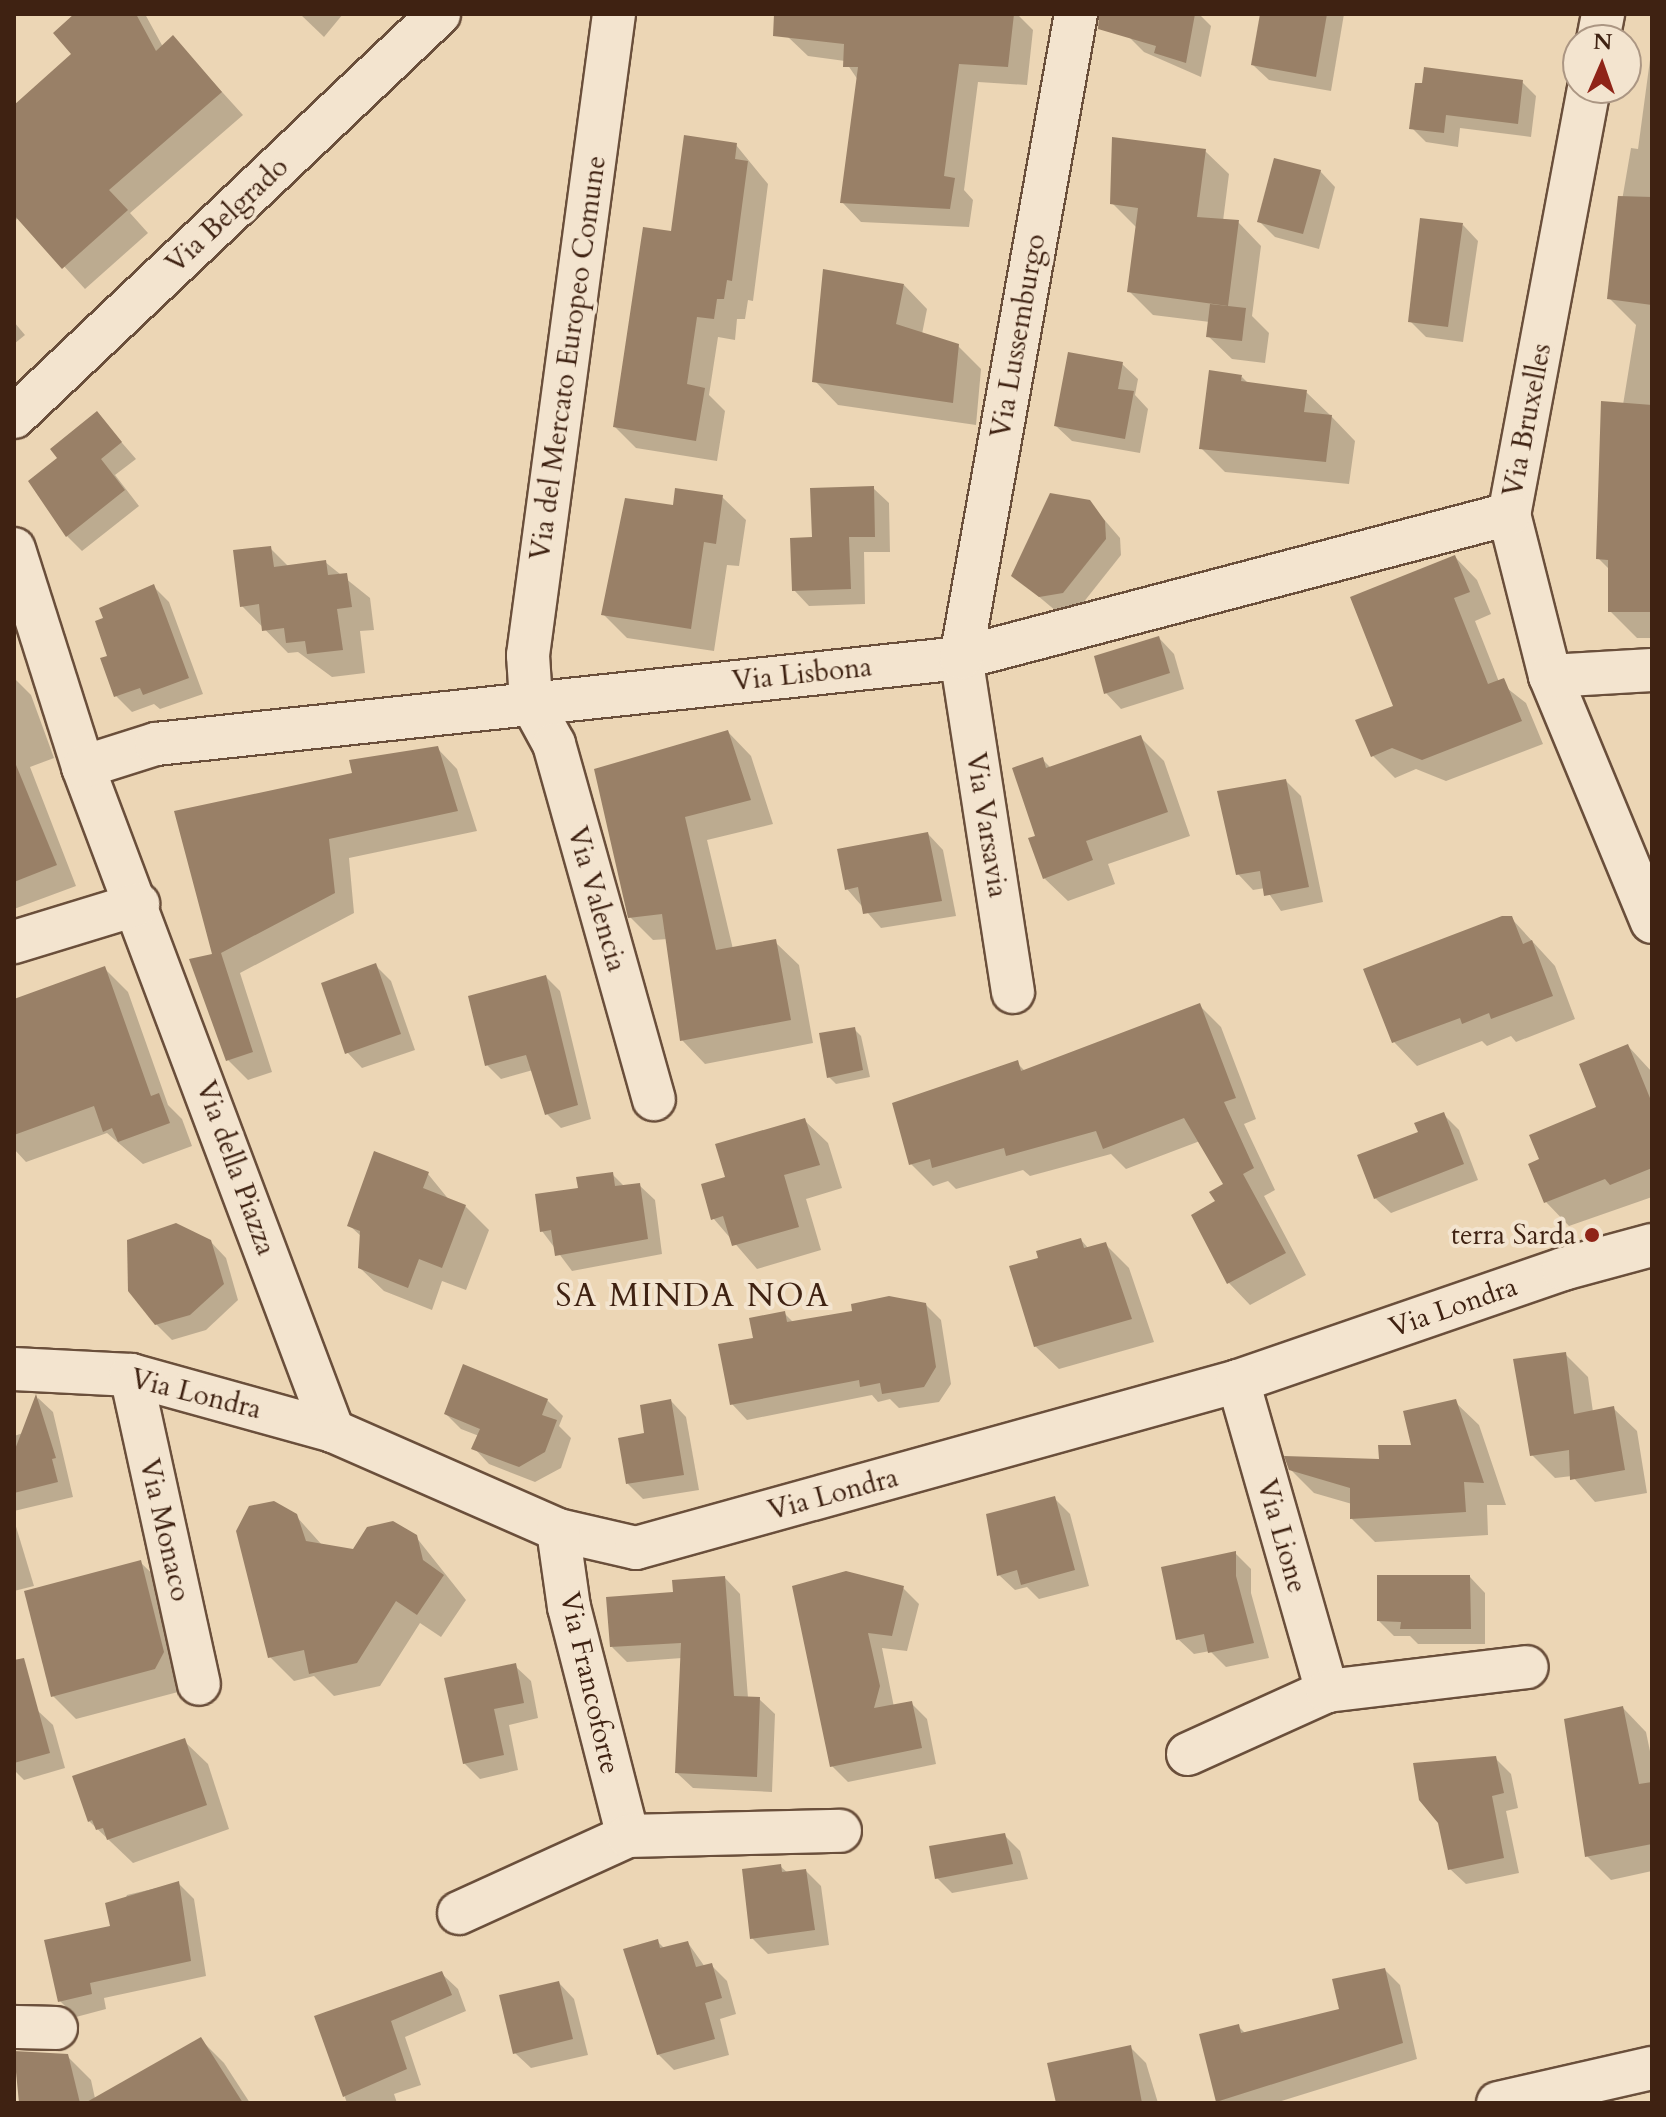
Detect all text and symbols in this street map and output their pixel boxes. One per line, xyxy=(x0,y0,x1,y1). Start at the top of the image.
north arrow xyxy=(1562,24,1642,104)
text: N xyxy=(1593,27,1613,57)
street label: Via Belgrado xyxy=(159,150,295,280)
street label: Via del Mercato Europeo Comune xyxy=(523,153,613,563)
street label: Via Lussemburgo xyxy=(983,231,1053,441)
street label: Via Bruxelles xyxy=(1496,340,1558,500)
street label: Via Lisbona xyxy=(730,650,874,698)
street label: Via Varsavia xyxy=(959,750,1015,900)
street label: Via Valencia xyxy=(560,823,634,975)
street label: Via della Piazza xyxy=(189,1076,283,1260)
place label: terra Sarda xyxy=(1451,1218,1576,1252)
marker: terra Sarda xyxy=(1583,1226,1601,1244)
street label: Via Londra xyxy=(1385,1269,1521,1345)
district label: SA MINDA NOA xyxy=(556,1277,830,1315)
street label: Via Londra xyxy=(127,1362,265,1426)
street label: Via Monaco xyxy=(132,1455,198,1605)
street label: Via Londra xyxy=(764,1461,902,1527)
street label: Via Lione xyxy=(1250,1475,1314,1597)
street label: Via Francoforte xyxy=(553,1589,627,1777)

